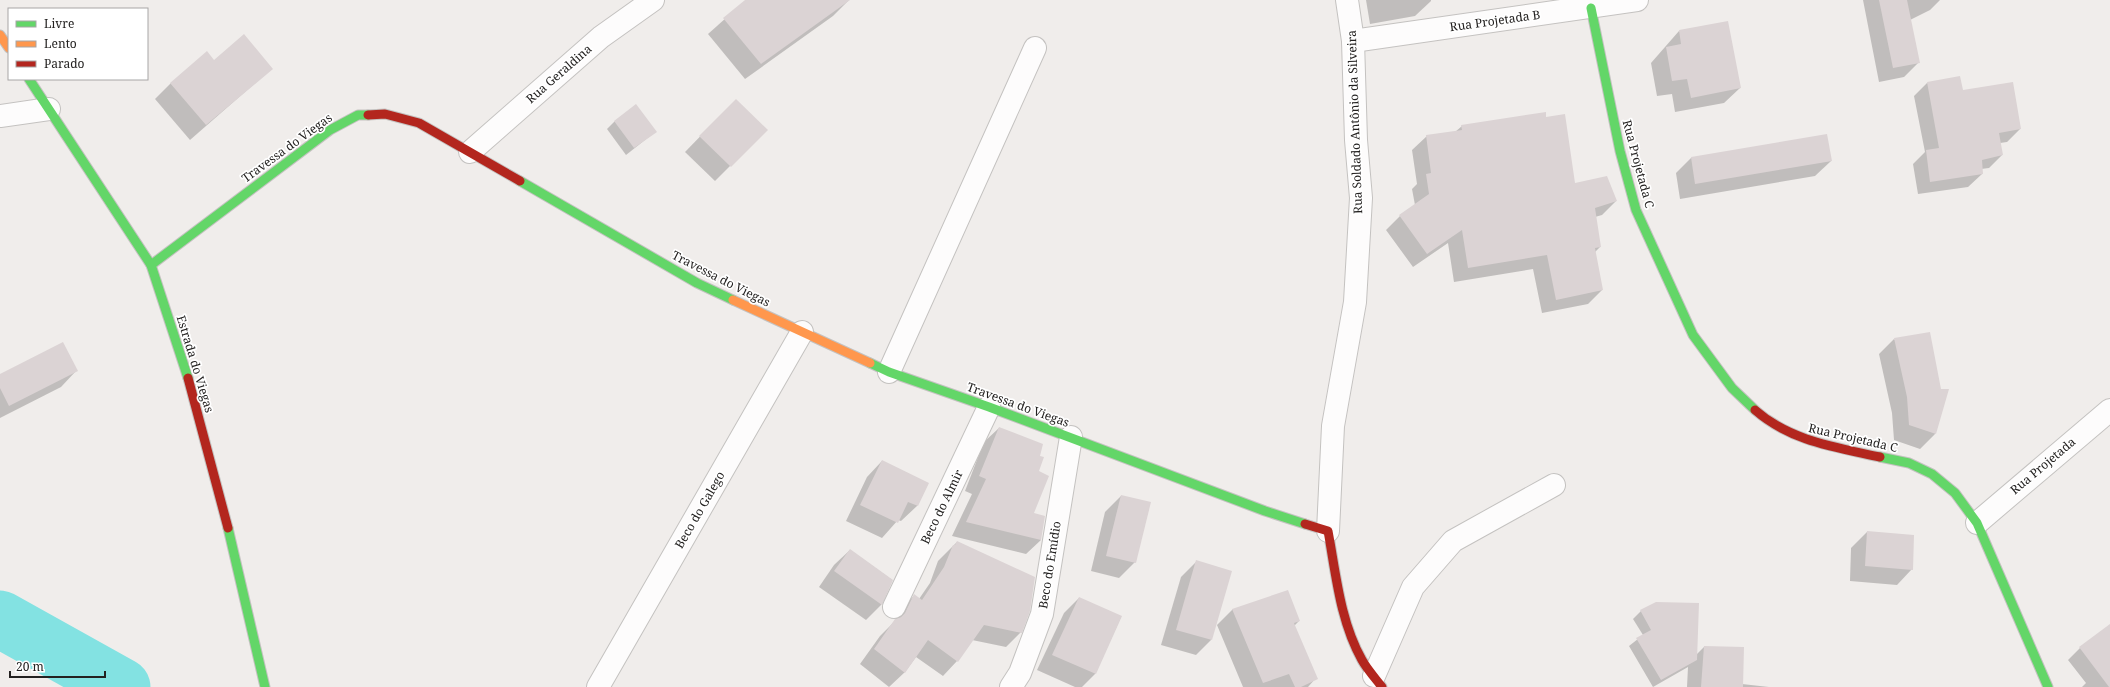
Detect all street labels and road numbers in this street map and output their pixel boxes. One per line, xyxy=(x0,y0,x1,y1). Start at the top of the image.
street label: Rua Projetada B xyxy=(1449,6,1541,35)
street label: Rua Soldado Antônio da Silveira xyxy=(1343,30,1366,214)
street label: Rua Geraldina xyxy=(522,40,595,107)
street label: Travessa do Viegas xyxy=(238,109,335,186)
street label: Rua Projetada C xyxy=(1619,118,1658,210)
street label: Travessa do Viegas xyxy=(669,246,773,311)
street label: Estrada do Viegas xyxy=(173,313,218,415)
street label: Travessa do Viegas xyxy=(965,378,1072,431)
street label: Rua Projetada C xyxy=(1807,419,1899,456)
street label: Rua Projetada xyxy=(2006,433,2079,498)
street label: Beco do Almir xyxy=(916,467,967,547)
street label: Beco do Galego xyxy=(671,468,729,551)
street label: Beco do Emídio xyxy=(1034,520,1065,610)

